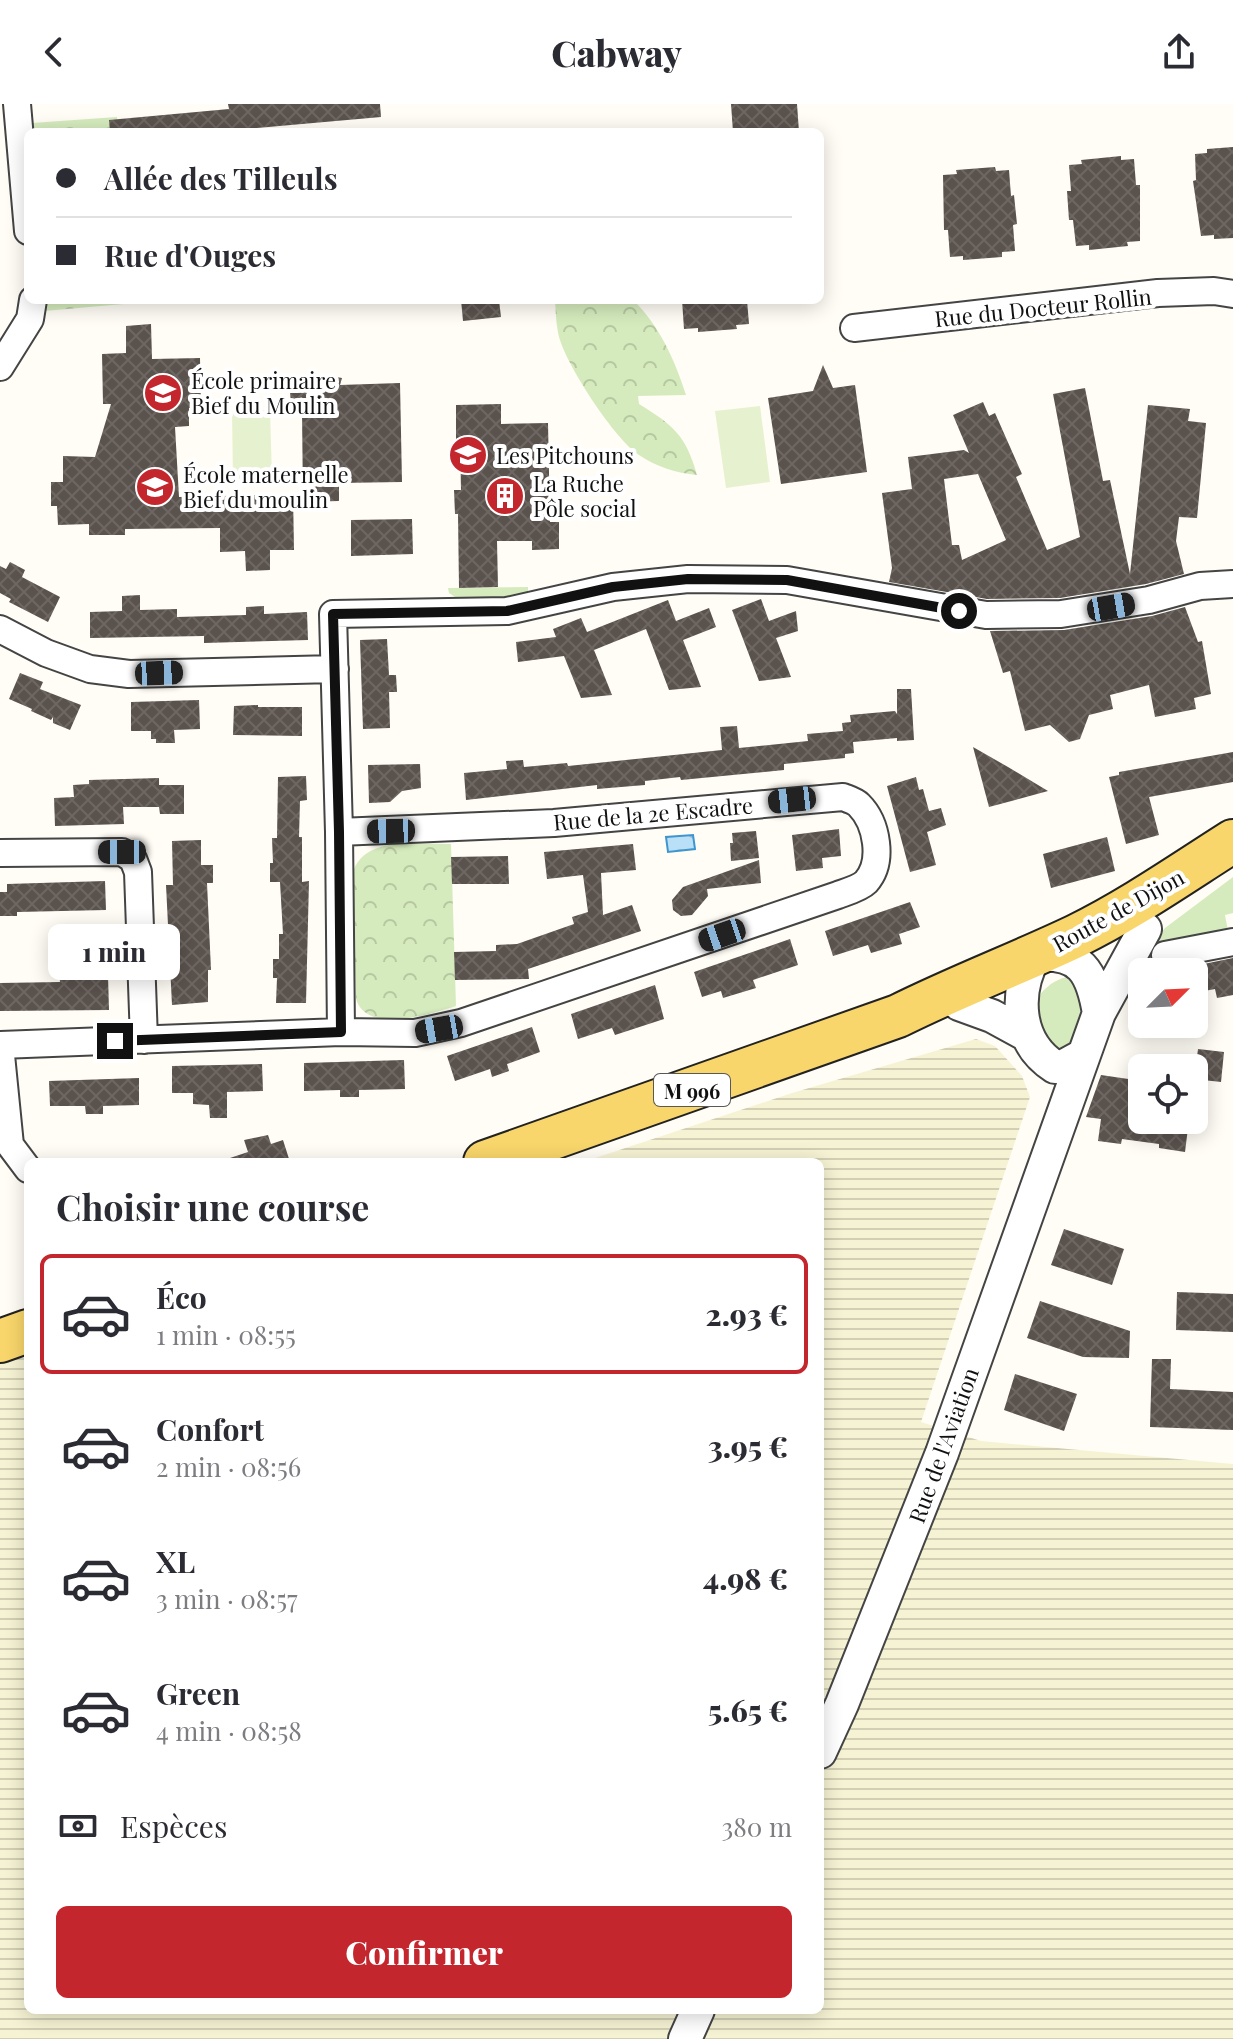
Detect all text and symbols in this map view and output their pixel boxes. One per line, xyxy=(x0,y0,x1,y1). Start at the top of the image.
text: Cabway xyxy=(551,28,682,76)
icon: back xyxy=(32,30,76,74)
icon: share xyxy=(1157,30,1201,74)
text: Allée des Tilleuls xyxy=(104,158,338,198)
text: Rue d'Ouges xyxy=(104,235,276,275)
street label: Rue du Docteur Rollin xyxy=(933,281,1153,333)
place label: École primaire Bief du Moulin xyxy=(191,365,336,420)
school or university icon: École primaire Bief du Moulin xyxy=(142,372,184,414)
school or university icon: Les Pitchouns xyxy=(447,434,489,476)
place label: Les Pitchouns xyxy=(496,440,634,470)
place label: École maternelle Bief du moulin xyxy=(183,459,349,514)
school or university icon: École maternelle Bief du moulin xyxy=(134,466,176,508)
place label: La Ruche Pôle social xyxy=(533,468,636,523)
building icon: La Ruche Pôle social xyxy=(484,475,526,517)
car xyxy=(1085,591,1137,623)
route start xyxy=(941,593,977,629)
car xyxy=(135,660,183,686)
car xyxy=(767,786,817,814)
street label: Rue de la 2e Escadre xyxy=(552,789,754,837)
car xyxy=(367,819,415,843)
car xyxy=(98,840,146,864)
street label: Route de Dijon xyxy=(1047,861,1189,959)
car xyxy=(695,916,749,954)
callout: 1 min xyxy=(49,925,181,981)
text: 1 min xyxy=(82,934,146,969)
north arrow xyxy=(1128,958,1208,1038)
map controls xyxy=(1128,958,1208,1134)
car xyxy=(413,1013,465,1045)
route end xyxy=(97,1023,133,1059)
button: locate xyxy=(1128,1054,1208,1134)
road number: M 996 xyxy=(654,1074,730,1106)
text: Choisir une course xyxy=(56,1182,369,1230)
text: Éco xyxy=(156,1277,207,1317)
icon: car xyxy=(60,1278,132,1350)
text: 2.93 € xyxy=(706,1294,788,1334)
text: 1 min · 08:55 xyxy=(156,1317,296,1352)
street label: Rue de l'Aviation xyxy=(901,1363,985,1527)
text: Confort xyxy=(156,1409,264,1449)
icon: car xyxy=(60,1410,132,1482)
text: 3.95 € xyxy=(708,1426,788,1466)
text: 2 min · 08:56 xyxy=(156,1449,301,1484)
text: XL xyxy=(156,1541,195,1581)
icon: car xyxy=(60,1542,132,1614)
text: 4.98 € xyxy=(703,1558,788,1598)
text: 3 min · 08:57 xyxy=(156,1581,298,1616)
text: Green xyxy=(156,1673,240,1713)
icon: car xyxy=(60,1674,132,1746)
text: 5.65 € xyxy=(708,1690,788,1730)
text: 4 min · 08:58 xyxy=(156,1713,302,1748)
icon: cash xyxy=(56,1804,100,1848)
text: Espèces xyxy=(120,1806,227,1846)
text: 380 m xyxy=(722,1809,792,1844)
button: Confirmer xyxy=(56,1906,792,1998)

